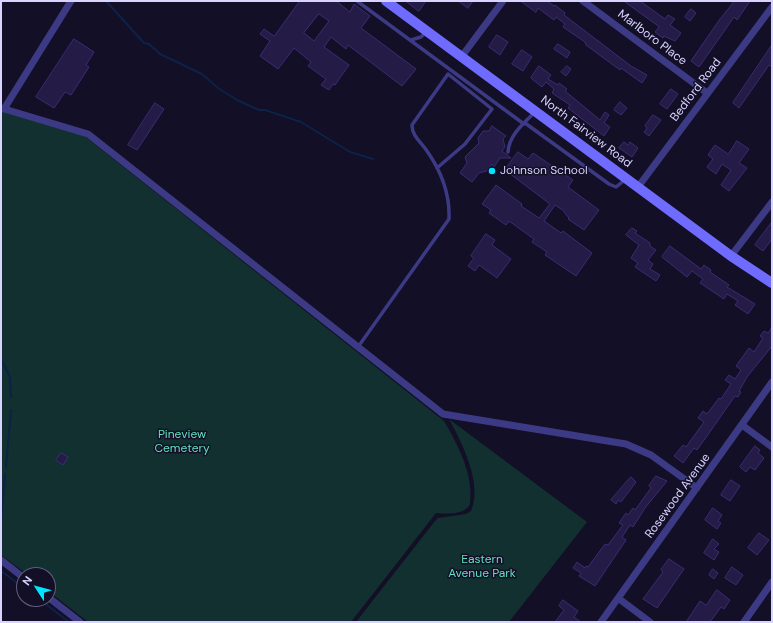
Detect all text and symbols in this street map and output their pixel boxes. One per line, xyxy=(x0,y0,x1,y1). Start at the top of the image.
street label: Marlboro Place xyxy=(615,7,689,69)
street label: Bedford Road xyxy=(668,56,724,124)
street label: North Fairview Road xyxy=(538,93,634,171)
place label: Johnson School xyxy=(500,164,588,178)
marker: Johnson School xyxy=(487,166,497,176)
park label: Pineview Cemetery xyxy=(154,428,210,456)
street label: Rosewood Avenue xyxy=(642,451,714,541)
park label: Eastern Avenue Park xyxy=(448,553,516,581)
north arrow xyxy=(16,567,56,607)
text: N xyxy=(19,573,35,588)

